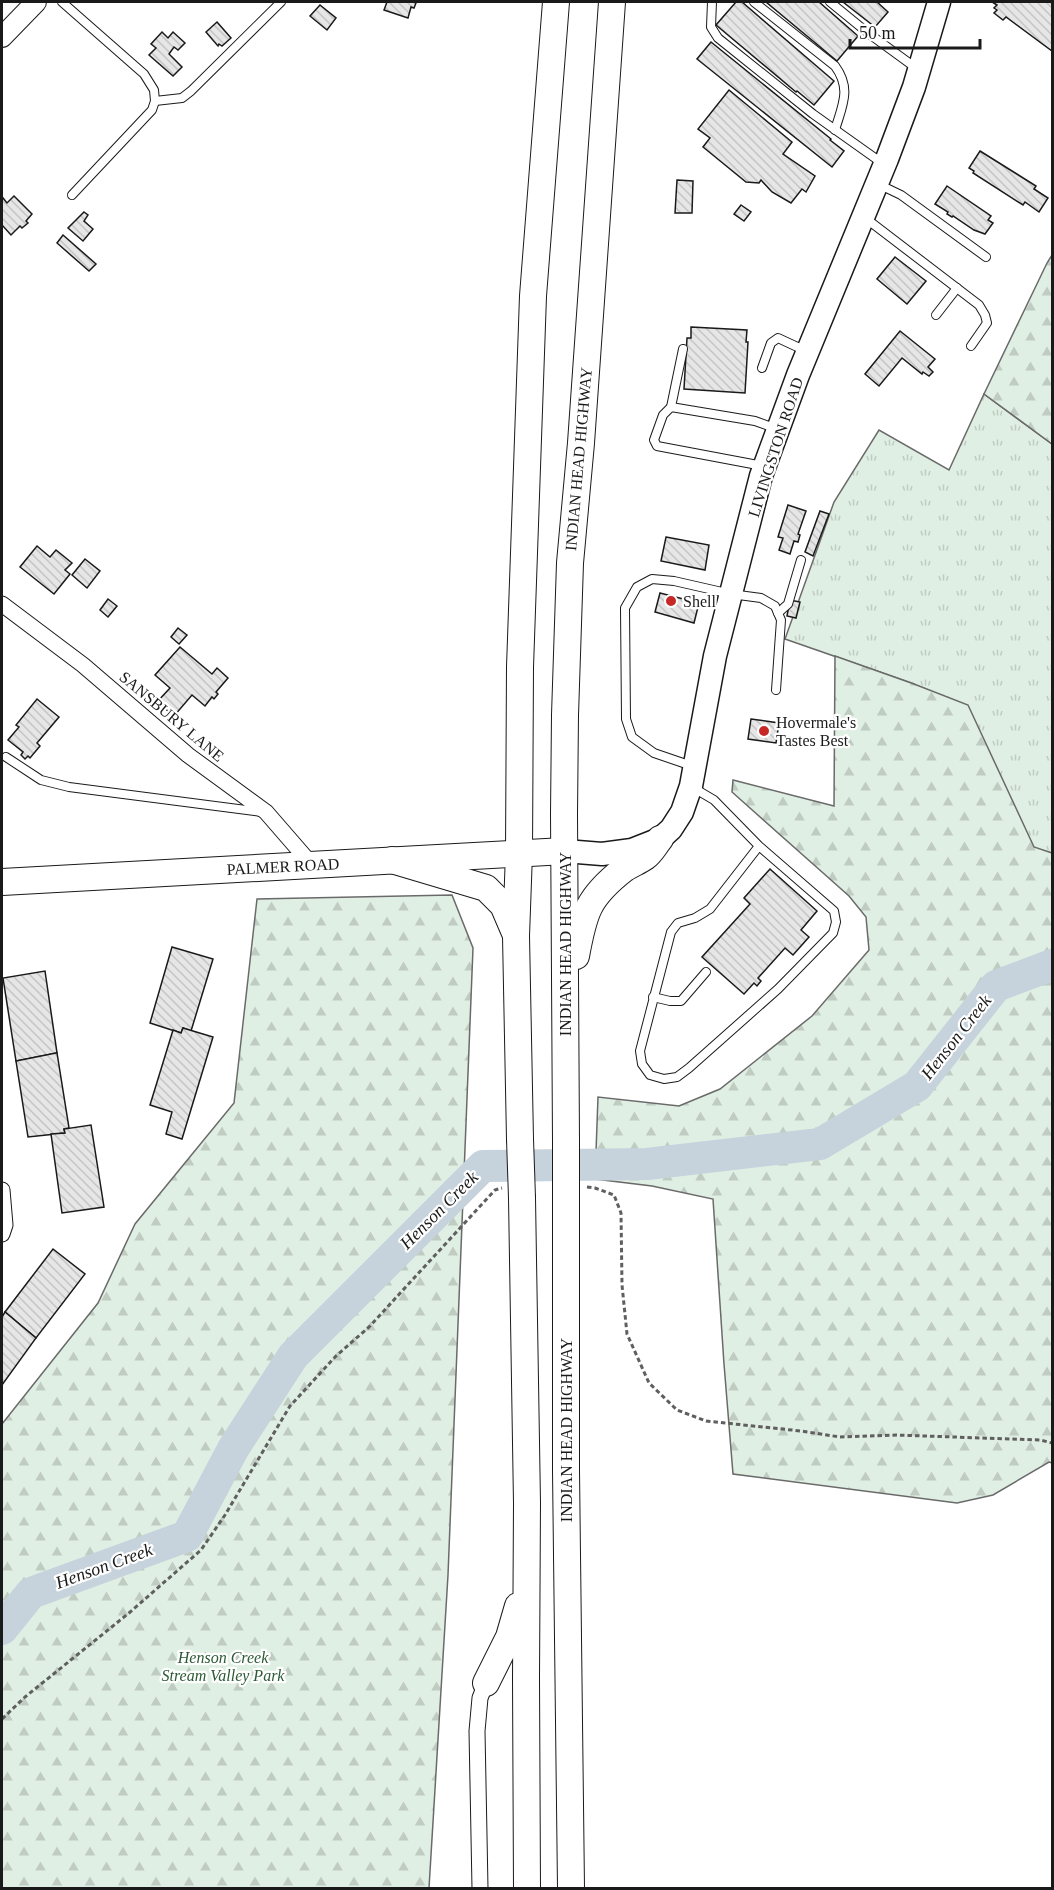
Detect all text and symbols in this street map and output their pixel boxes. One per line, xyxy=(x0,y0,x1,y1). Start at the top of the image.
scale bar xyxy=(850,12,980,50)
text: 50 m xyxy=(859,23,896,43)
street label: INDIAN HEAD HIGHWAY xyxy=(562,366,595,552)
street label: LIVINGSTON ROAD xyxy=(745,375,806,519)
place label: Shell xyxy=(683,593,716,610)
marker: Shell xyxy=(664,594,678,608)
street label: SANSBURY LANE xyxy=(116,668,227,765)
place label: Hovermale's Tastes Best xyxy=(776,714,856,749)
marker: Hovermale's Tastes Best xyxy=(757,724,771,738)
street label: INDIAN HEAD HIGHWAY xyxy=(557,851,574,1036)
street label: PALMER ROAD xyxy=(226,855,340,878)
water label: Henson Creek xyxy=(916,990,996,1084)
water label: Henson Creek xyxy=(395,1166,483,1254)
street label: INDIAN HEAD HIGHWAY xyxy=(558,1337,575,1522)
water label: Henson Creek xyxy=(52,1539,156,1593)
park label: Henson Creek Stream Valley Park xyxy=(162,1649,285,1685)

